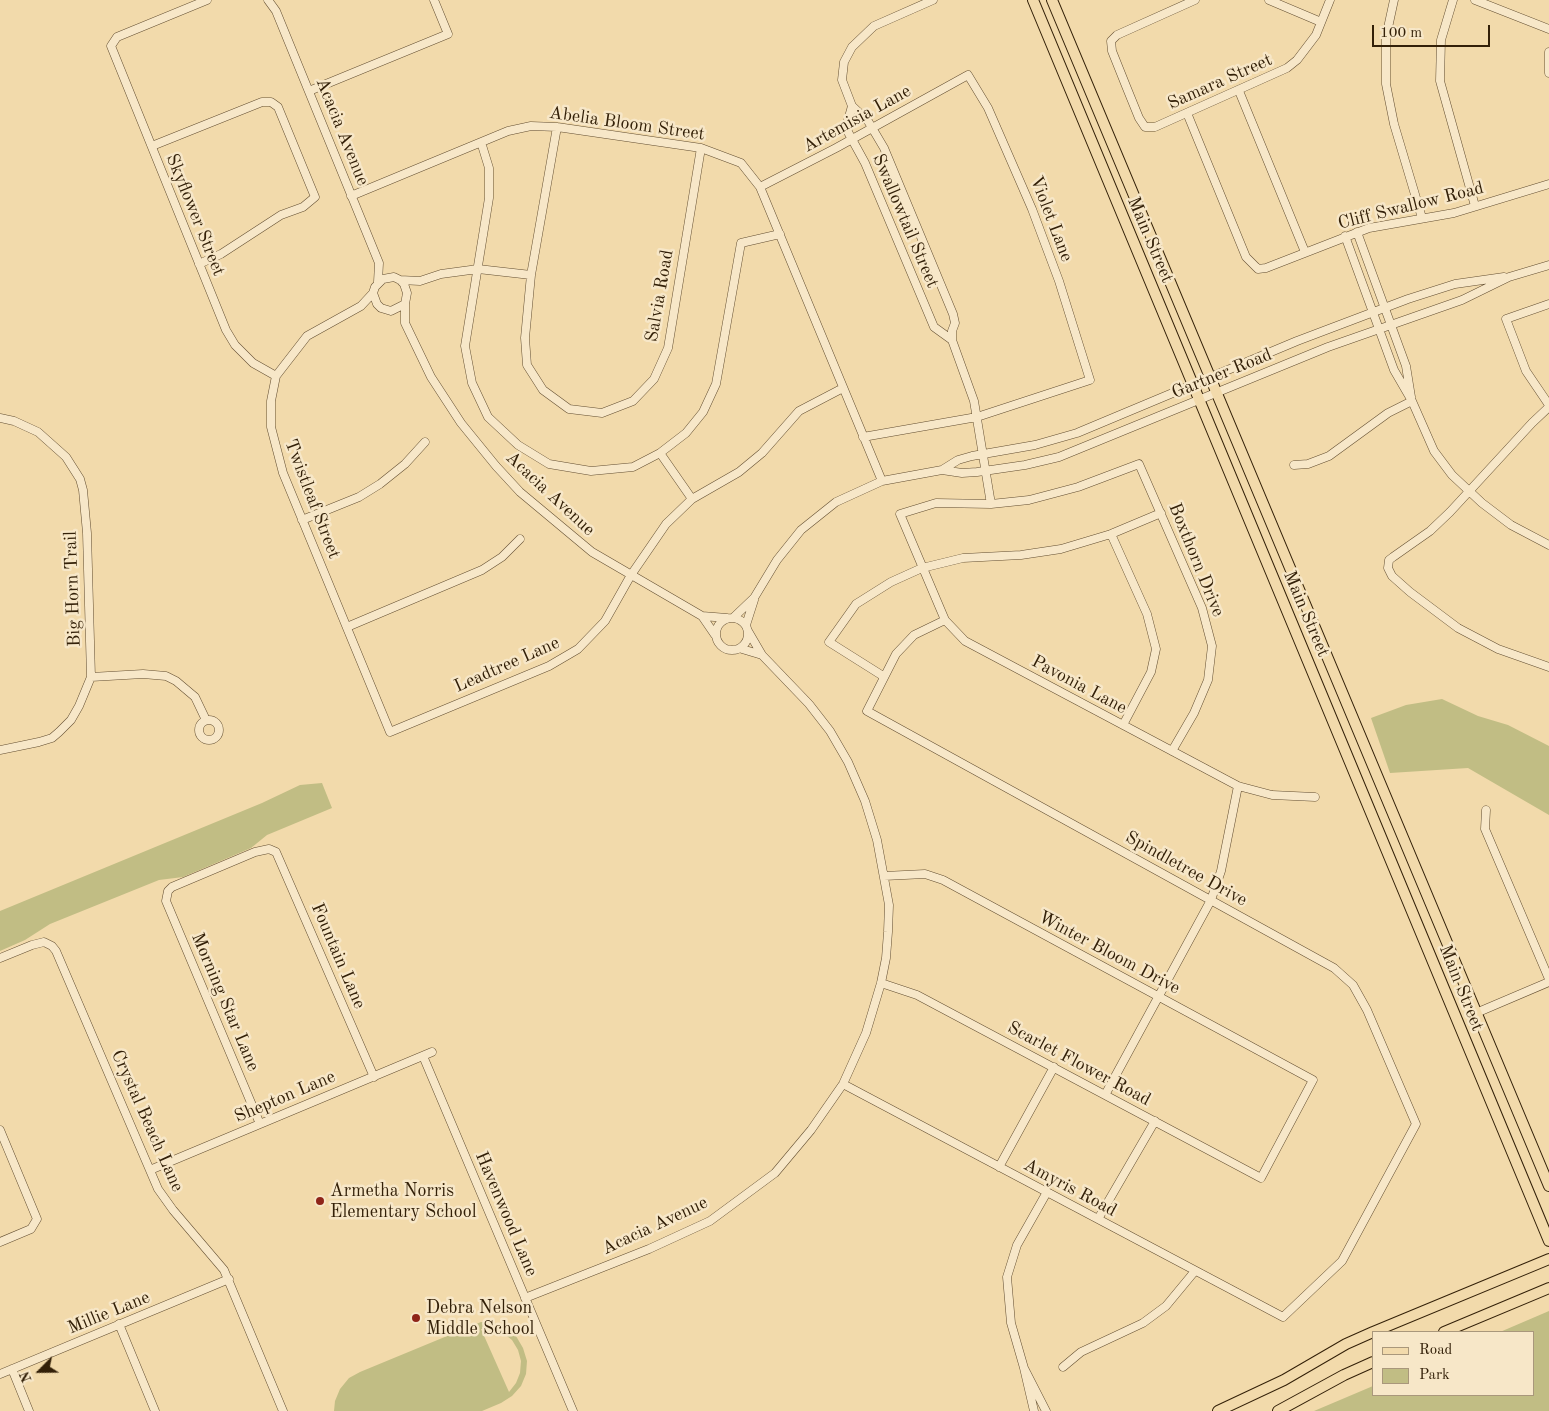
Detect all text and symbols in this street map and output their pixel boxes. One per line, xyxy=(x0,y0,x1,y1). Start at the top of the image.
scale bar xyxy=(1374,15,1492,47)
text: 100 m xyxy=(1380,26,1422,41)
street label: Samara Street xyxy=(1164,49,1276,115)
street label: Acacia Avenue xyxy=(311,75,373,189)
street label: Artemisia Lane xyxy=(799,80,915,158)
street label: Abelia Bloom Street xyxy=(548,102,706,146)
street label: Skyflower Street xyxy=(161,151,229,279)
street label: Swallowtail Street xyxy=(867,151,943,291)
street label: Violet Lane xyxy=(1025,173,1077,265)
street label: Cliff Swallow Road xyxy=(1336,177,1486,235)
street label: Main Street xyxy=(1122,194,1178,286)
street label: Salvia Road xyxy=(641,248,679,344)
street label: Gartner Road xyxy=(1169,344,1275,404)
street label: Twistleaf Street xyxy=(279,436,345,562)
street label: Acacia Avenue xyxy=(501,447,599,541)
street label: Boxthorn Drive xyxy=(1163,500,1229,620)
street label: Big Horn Trail xyxy=(60,531,86,647)
street label: Main Street xyxy=(1278,568,1334,660)
street label: Leadtree Lane xyxy=(451,632,563,698)
street label: Pavonia Lane xyxy=(1028,651,1130,719)
street label: Spindletree Drive xyxy=(1121,827,1251,911)
street label: Fountain Lane xyxy=(306,900,370,1012)
street label: Winter Bloom Drive xyxy=(1034,906,1184,1000)
street label: Morning Star Lane xyxy=(186,930,264,1074)
street label: Main Street xyxy=(1434,942,1488,1034)
street label: Scarlet Flower Road xyxy=(1004,1017,1154,1111)
street label: Crystal Beach Lane xyxy=(106,1047,188,1195)
street label: Shepton Lane xyxy=(231,1066,339,1128)
street label: Havenwood Lane xyxy=(470,1148,542,1280)
street label: Amyris Road xyxy=(1020,1154,1120,1222)
place label: Armetha Norris Elementary School xyxy=(330,1180,477,1222)
street label: Acacia Avenue xyxy=(599,1192,711,1260)
marker: Armetha Norris Elementary School xyxy=(314,1195,326,1207)
street label: Millie Lane xyxy=(65,1287,153,1339)
place label: Debra Nelson Middle School xyxy=(426,1297,534,1340)
marker: Debra Nelson Middle School xyxy=(410,1312,422,1324)
legend xyxy=(1372,1331,1534,1396)
text: Road xyxy=(1419,1343,1452,1358)
north arrow xyxy=(15,1346,65,1396)
text: Park xyxy=(1419,1368,1450,1383)
text: N xyxy=(18,1369,35,1385)

